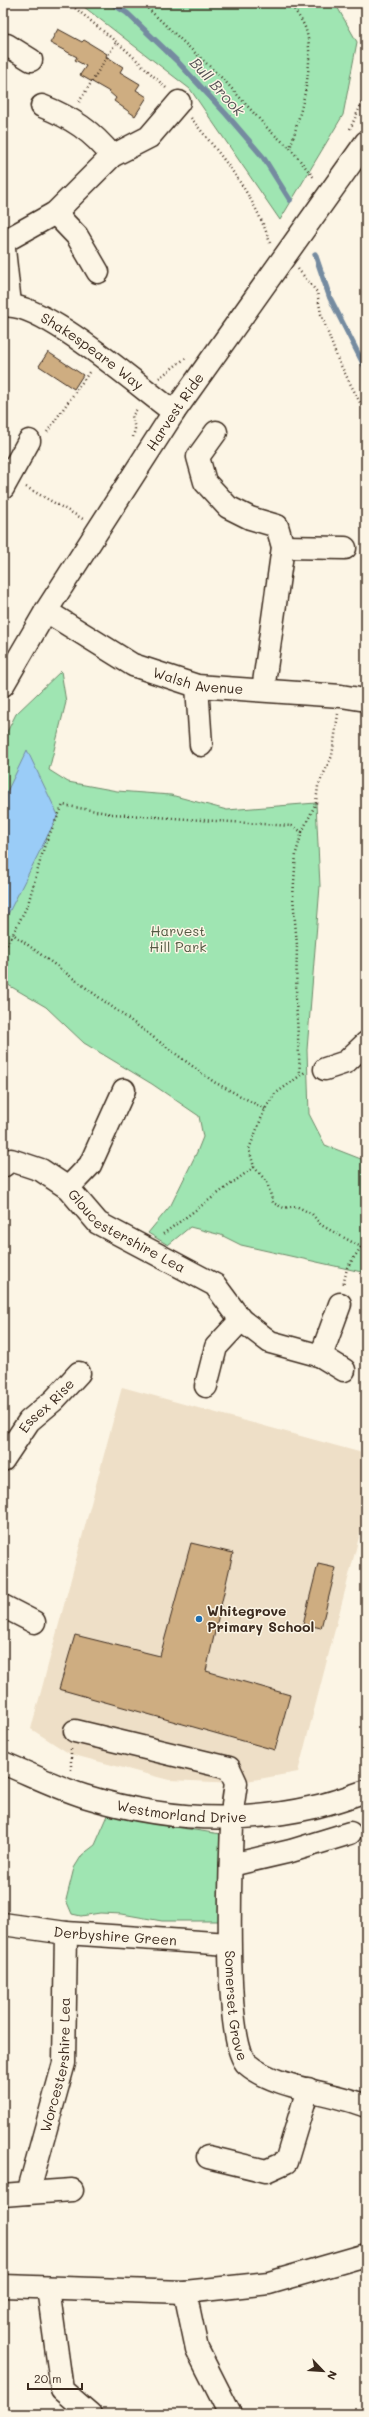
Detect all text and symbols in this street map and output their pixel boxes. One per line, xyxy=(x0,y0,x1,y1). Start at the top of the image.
water label: Bull Brook xyxy=(186,53,250,121)
street label: Shakespeare Way xyxy=(38,308,148,394)
street label: Harvest Ride xyxy=(142,369,208,454)
street label: Walsh Avenue xyxy=(151,662,244,698)
park label: Harvest Hill Park xyxy=(149,921,207,956)
street label: Gloucestershire Lea xyxy=(64,1185,189,1277)
street label: Essex Rise xyxy=(14,1374,78,1436)
place label: Whitegrove Primary School xyxy=(207,1601,314,1636)
marker: Whitegrove Primary School xyxy=(194,1614,204,1624)
street label: Westmorland Drive xyxy=(115,1795,247,1827)
street label: Derbyshire Green xyxy=(53,1921,177,1949)
street label: Somerset Grove xyxy=(221,1950,253,2064)
street label: Worcestershire Lea xyxy=(35,1997,74,2134)
north arrow xyxy=(303,2351,343,2391)
scale bar xyxy=(28,2365,82,2391)
text: N xyxy=(324,2368,341,2382)
text: 20 m xyxy=(34,2370,62,2386)

